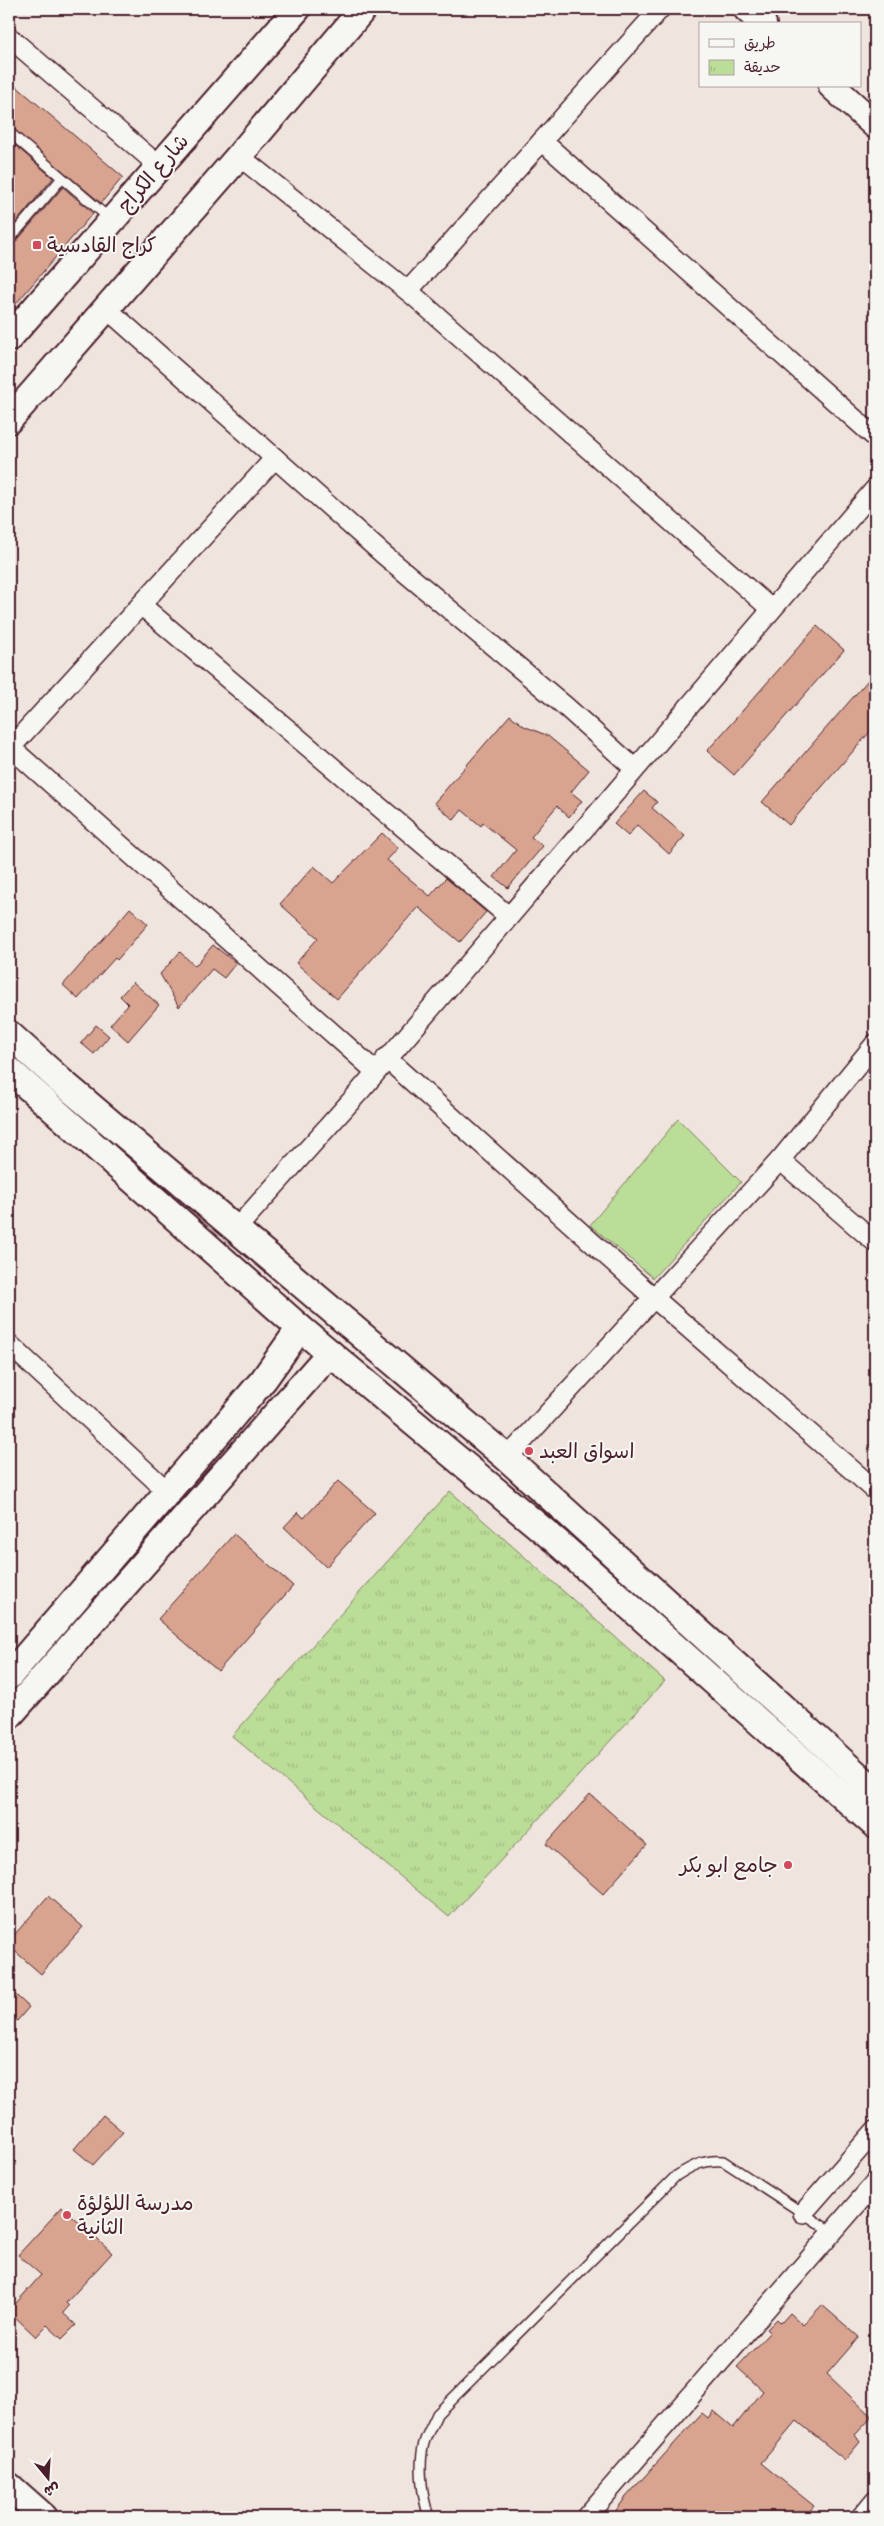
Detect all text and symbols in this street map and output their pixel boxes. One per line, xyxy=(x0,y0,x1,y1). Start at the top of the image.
legend xyxy=(699,22,862,88)
text: طريق xyxy=(744,34,776,53)
text: حديقة xyxy=(744,58,781,77)
street label: شارع الكراج xyxy=(112,128,196,219)
place label: كراج القادسية xyxy=(47,232,157,259)
marker: كراج القادسية xyxy=(31,239,43,251)
place label: اسواق العبد xyxy=(539,1438,635,1464)
marker: اسواق العبد xyxy=(523,1445,535,1457)
place label: جامع ابو بكر xyxy=(678,1852,778,1880)
marker: جامع ابو بكر xyxy=(782,1859,794,1871)
place label: مدرسة اللؤلؤة الثانية xyxy=(77,2190,194,2240)
marker: مدرسة اللؤلؤة الثانية xyxy=(61,2209,73,2221)
north arrow xyxy=(22,2454,72,2504)
text: ش xyxy=(42,2479,62,2500)

